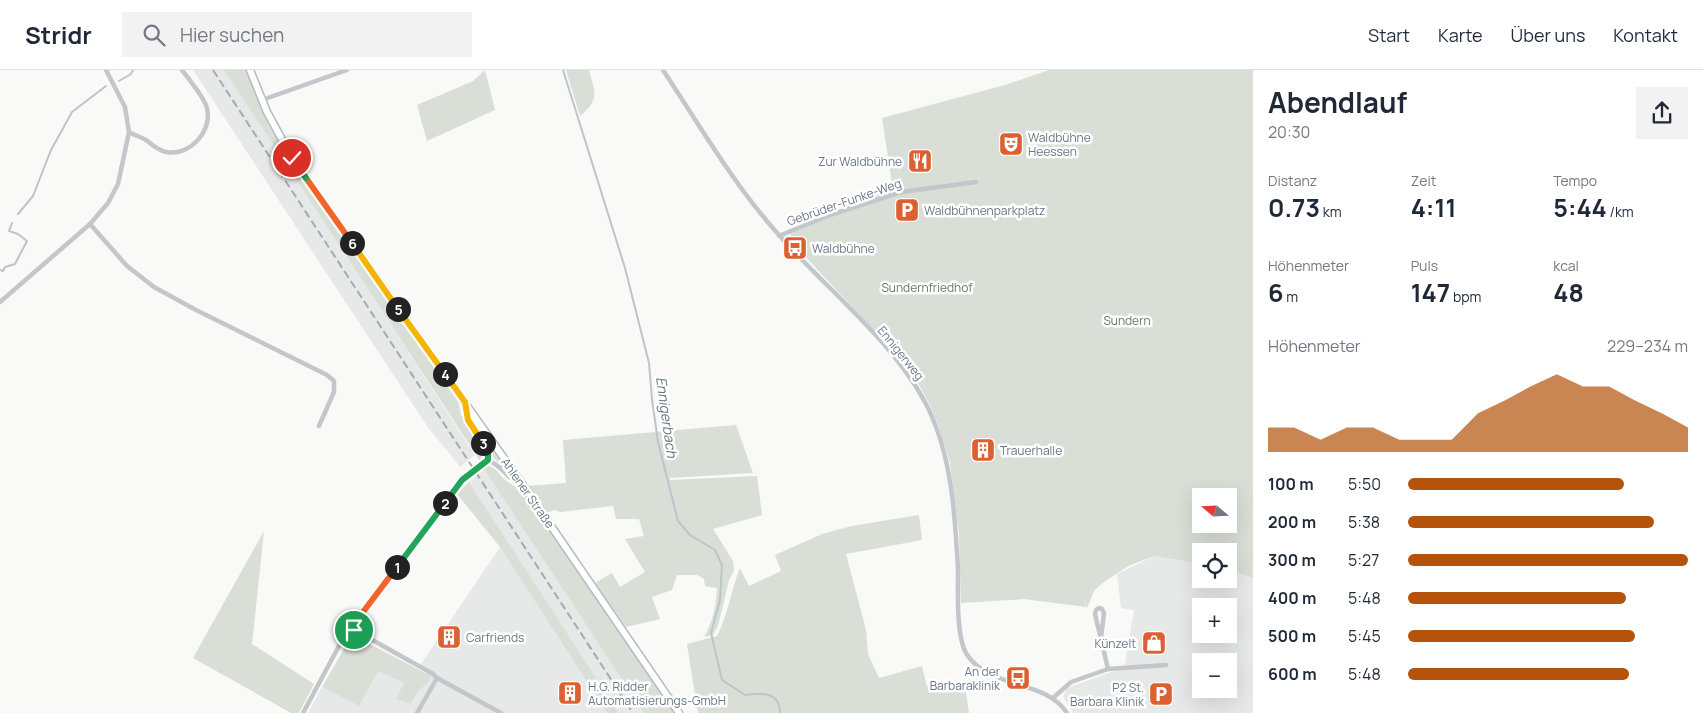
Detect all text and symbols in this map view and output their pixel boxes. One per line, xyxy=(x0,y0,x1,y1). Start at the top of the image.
search box xyxy=(122,12,472,57)
text: Stridr xyxy=(25,18,92,51)
icon: search xyxy=(140,21,168,49)
text: Hier suchen xyxy=(180,22,284,48)
text: Start xyxy=(1368,23,1410,47)
text: Karte xyxy=(1438,23,1483,47)
text: Über uns xyxy=(1511,23,1585,47)
text: Kontakt xyxy=(1613,23,1678,47)
text: Abendlauf xyxy=(1268,83,1407,121)
button: share xyxy=(1636,87,1688,139)
text: 20:30 xyxy=(1268,121,1310,143)
place label: Waldbühne Heessen xyxy=(1028,129,1091,160)
theatre icon: Waldbühne Heessen xyxy=(998,131,1024,157)
pin xyxy=(271,137,313,179)
icon: check xyxy=(278,144,306,172)
restaurant icon: Zur Waldbühne xyxy=(907,148,933,174)
place label: Zur Waldbühne xyxy=(818,153,902,170)
text: Distanz xyxy=(1268,171,1317,190)
text: Zeit xyxy=(1411,171,1436,190)
text: Tempo xyxy=(1553,171,1597,190)
street label: Gebrüder-Funke-Weg xyxy=(785,174,903,230)
text: 0.73 xyxy=(1268,190,1320,225)
text: 4:11 xyxy=(1411,190,1456,225)
text: 5:44 xyxy=(1553,190,1607,225)
parking icon: Waldbühnenparkplatz xyxy=(894,197,920,223)
place label: Waldbühnenparkplatz xyxy=(924,202,1045,219)
text: km xyxy=(1320,202,1342,221)
text: /km xyxy=(1607,202,1634,221)
pin: 6 xyxy=(340,230,364,256)
text: 6 xyxy=(348,234,357,253)
bus stop icon: Waldbühne xyxy=(782,235,808,261)
place label: Waldbühne xyxy=(812,240,875,257)
text: Höhenmeter xyxy=(1268,256,1349,275)
text: Puls xyxy=(1411,256,1438,275)
text: kcal xyxy=(1553,256,1579,275)
text: 6 xyxy=(1268,275,1284,310)
text: 147 xyxy=(1411,275,1450,310)
text: 48 xyxy=(1553,275,1584,310)
park label: Sundernfriedhof xyxy=(881,279,973,296)
text: m xyxy=(1284,287,1298,306)
text: bpm xyxy=(1450,287,1481,306)
pin: 5 xyxy=(386,296,410,322)
text: 5 xyxy=(394,300,403,319)
park label: Sundern xyxy=(1103,312,1151,329)
street label: Ennigerweg xyxy=(874,322,928,384)
text: Höhenmeter xyxy=(1268,335,1361,357)
text: 229–234 m xyxy=(1607,335,1688,357)
pin: 4 xyxy=(432,362,458,386)
text: 4 xyxy=(441,365,450,384)
water label: Ennigerbach xyxy=(652,375,682,459)
pin: 3 xyxy=(470,430,496,456)
text: 3 xyxy=(479,434,488,453)
building icon: Trauerhalle xyxy=(970,437,996,463)
place label: Trauerhalle xyxy=(1000,442,1062,459)
street label: Ahlener Straße xyxy=(497,454,559,532)
text: 100 m xyxy=(1268,473,1314,495)
text: 5:50 xyxy=(1348,473,1381,495)
north arrow xyxy=(1192,488,1238,532)
map controls xyxy=(1192,488,1237,698)
pin: 2 xyxy=(432,490,458,516)
text: 2 xyxy=(441,494,450,513)
text: 200 m xyxy=(1268,511,1316,533)
text: 5:38 xyxy=(1348,511,1380,533)
button: locate xyxy=(1192,543,1237,588)
text: 300 m xyxy=(1268,549,1316,571)
text: 5:27 xyxy=(1348,549,1379,571)
pin: 1 xyxy=(384,554,410,580)
text: 1 xyxy=(394,558,401,577)
text: 400 m xyxy=(1268,587,1316,609)
text: 5:48 xyxy=(1348,587,1381,609)
button: + xyxy=(1192,598,1237,643)
pin xyxy=(333,609,375,651)
icon: arrive xyxy=(340,616,368,644)
building icon: Carfriends xyxy=(436,624,462,650)
text: 500 m xyxy=(1268,625,1316,647)
text: 5:45 xyxy=(1348,625,1381,647)
place label: Carfriends xyxy=(466,629,524,646)
shop icon: Künzelt xyxy=(1141,630,1167,656)
place label: Künzelt xyxy=(1095,635,1136,652)
button: − xyxy=(1192,653,1237,698)
place label: An der Barbaraklinik xyxy=(930,663,1001,694)
text: 600 m xyxy=(1268,663,1317,685)
text: 5:48 xyxy=(1348,663,1381,685)
bus stop icon: An der Barbaraklinik xyxy=(1005,665,1031,691)
place label: H.G. Ridder Automatisierungs-GmbH xyxy=(588,678,726,709)
place label: P2 St. Barbara Klinik xyxy=(1070,679,1145,710)
building icon: H.G. Ridder Automatisierungs-GmbH xyxy=(557,680,583,706)
parking icon: P2 St. Barbara Klinik xyxy=(1148,681,1174,707)

